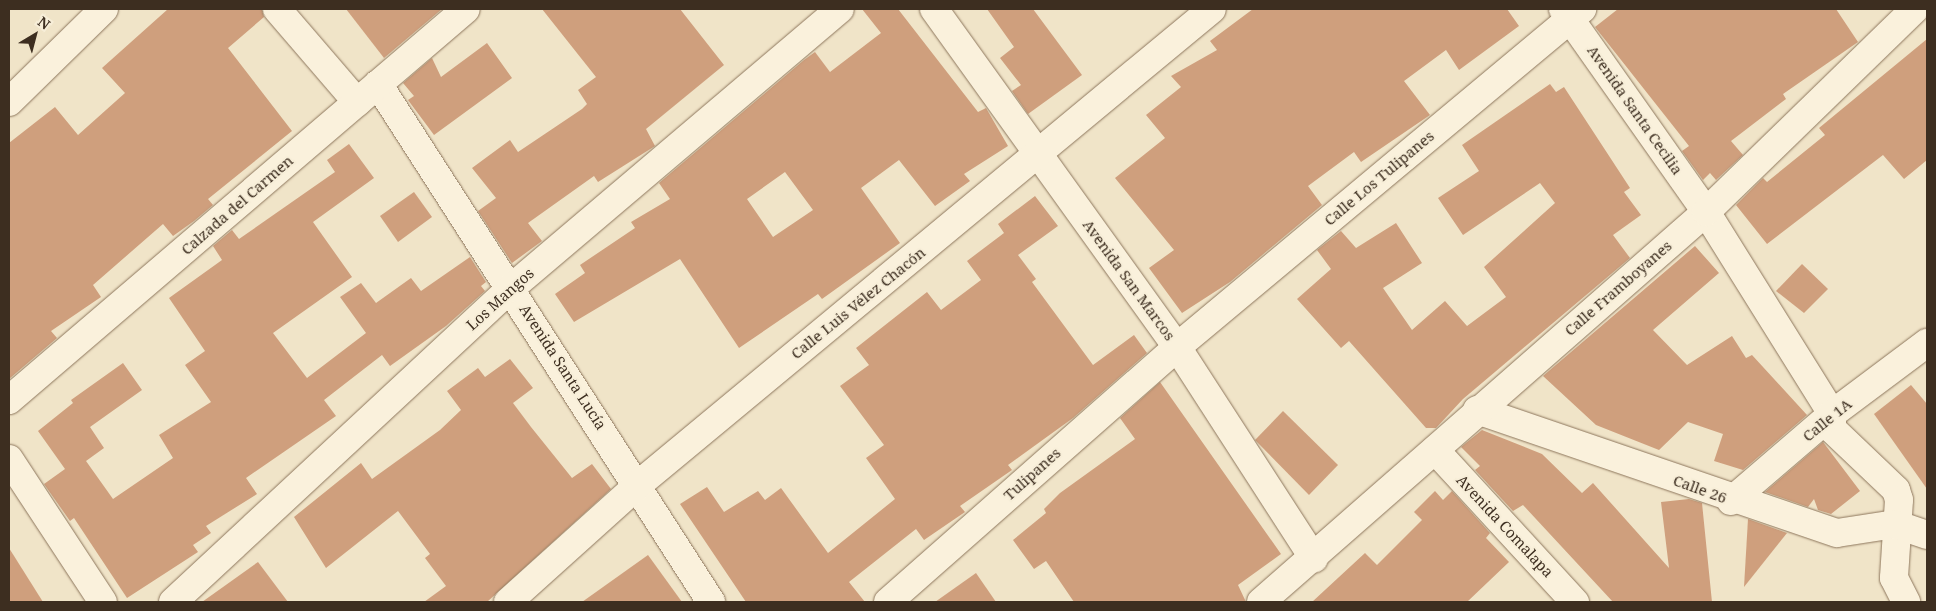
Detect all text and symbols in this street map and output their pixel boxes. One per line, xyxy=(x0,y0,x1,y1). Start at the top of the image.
north arrow xyxy=(10,10,60,60)
text: N xyxy=(34,12,54,34)
street label: Avenida Santa Cecilia xyxy=(1584,42,1686,178)
street label: Calle Los Tulipanes xyxy=(1320,127,1438,229)
street label: Calzada del Carmen xyxy=(177,152,297,258)
street label: Avenida San Marcos xyxy=(1079,216,1179,344)
street label: Calle Framboyanes xyxy=(1561,237,1675,339)
street label: Calle Luis Vélez Chacón xyxy=(787,243,929,363)
street label: Los Mangos xyxy=(463,264,537,334)
street label: Avenida Santa Lucía xyxy=(516,301,610,433)
street label: Calle 1A xyxy=(1799,395,1855,445)
street label: Tulipanes xyxy=(1000,444,1064,504)
street label: Avenida Comalapa xyxy=(1453,471,1557,581)
street label: Calle 26 xyxy=(1671,471,1729,507)

